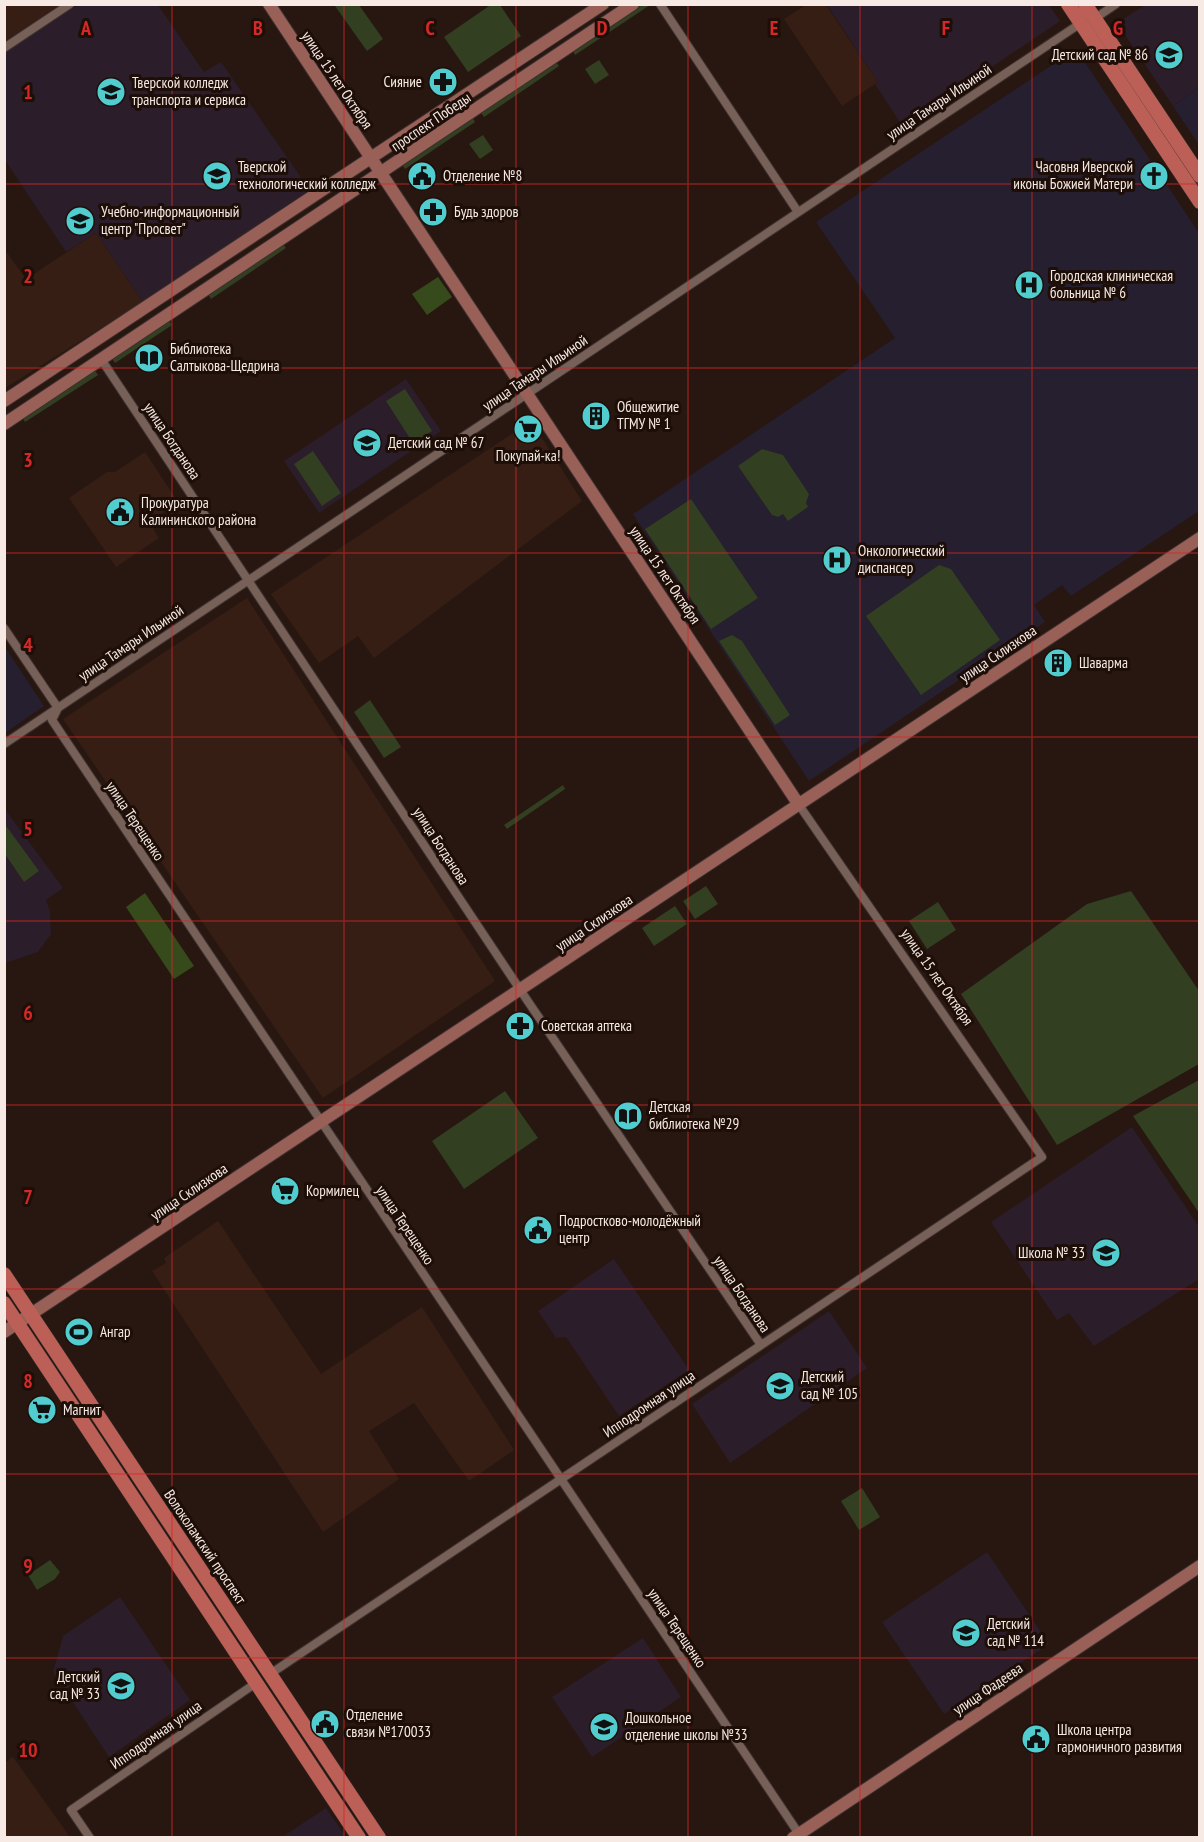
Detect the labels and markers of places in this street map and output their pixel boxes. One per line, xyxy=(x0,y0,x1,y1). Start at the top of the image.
school or university icon: Детский сад № 86 xyxy=(1153,39,1185,71)
place label: Детский сад № 86 xyxy=(1052,45,1148,64)
pharmacy icon: Сияние xyxy=(427,66,459,98)
place label: Сияние xyxy=(383,72,422,91)
place label: Тверской колледж транспорта и сервиса xyxy=(132,73,246,109)
school or university icon: Тверской колледж транспорта и сервиса xyxy=(95,76,127,108)
place label: Тверской технологический колледж xyxy=(238,157,377,193)
place label: Часовня Иверской иконы Божией Матери xyxy=(1013,157,1133,193)
school or university icon: Тверской технологический колледж xyxy=(201,160,233,192)
public building icon: Отделение №8 xyxy=(406,160,438,192)
church icon: Часовня Иверской иконы Божией Матери xyxy=(1138,160,1170,192)
place label: Отделение №8 xyxy=(443,166,522,185)
pharmacy icon: Будь здоров xyxy=(417,196,449,228)
place label: Учебно-информационный центр "Просвет" xyxy=(101,202,239,238)
place label: Будь здоров xyxy=(454,202,519,221)
school or university icon: Учебно-информационный центр "Просвет" xyxy=(64,205,96,237)
place label: Городская клиническая больница № 6 xyxy=(1050,266,1173,302)
hospital icon: Городская клиническая больница № 6 xyxy=(1013,269,1045,301)
place label: Библиотека Салтыкова-Щедрина xyxy=(170,339,279,375)
library icon: Библиотека Салтыкова-Щедрина xyxy=(133,342,165,374)
place label: Общежитие ТГМУ № 1 xyxy=(617,397,679,433)
building icon: Общежитие ТГМУ № 1 xyxy=(580,400,612,432)
supermarket icon: Покупай-ка! xyxy=(512,413,544,445)
school or university icon: Детский сад № 67 xyxy=(351,427,383,459)
place label: Детский сад № 67 xyxy=(388,433,484,452)
place label: Покупай-ка! xyxy=(496,446,560,465)
place label: Прокуратура Калининского района xyxy=(141,493,256,529)
public building icon: Прокуратура Калининского района xyxy=(104,496,136,528)
place label: Онкологический диспансер xyxy=(858,541,945,577)
hospital icon: Онкологический диспансер xyxy=(821,544,853,576)
building icon: Шаварма xyxy=(1042,647,1074,679)
place label: Шаварма xyxy=(1079,653,1128,672)
pharmacy icon: Советская аптека xyxy=(504,1010,536,1042)
place label: Советская аптека xyxy=(541,1016,632,1035)
place label: Детская библиотека №29 xyxy=(649,1097,739,1133)
library icon: Детская библиотека №29 xyxy=(612,1100,644,1132)
supermarket icon: Кормилец xyxy=(269,1175,301,1207)
place label: Кормилец xyxy=(306,1181,359,1200)
place label: Подростково-молодёжный центр xyxy=(559,1211,701,1247)
public building icon: Подростково-молодёжный центр xyxy=(522,1214,554,1246)
school or university icon: Школа № 33 xyxy=(1090,1237,1122,1269)
place label: Школа № 33 xyxy=(1018,1243,1085,1262)
sports icon: Ангар xyxy=(63,1316,95,1348)
place label: Ангар xyxy=(100,1322,131,1341)
place label: Детский сад № 105 xyxy=(801,1367,858,1403)
school or university icon: Детский сад № 105 xyxy=(764,1370,796,1402)
supermarket icon: Магнит xyxy=(26,1394,58,1426)
place label: Магнит xyxy=(63,1400,101,1419)
place label: Детский сад № 114 xyxy=(987,1614,1044,1650)
school or university icon: Детский сад № 114 xyxy=(950,1617,982,1649)
place label: Детский сад № 33 xyxy=(50,1667,100,1703)
school or university icon: Детский сад № 33 xyxy=(105,1670,137,1702)
place label: Отделение связи №170033 xyxy=(346,1705,431,1741)
public building icon: Отделение связи №170033 xyxy=(309,1708,341,1740)
place label: Дошкольное отделение школы №33 xyxy=(625,1708,747,1744)
school or university icon: Дошкольное отделение школы №33 xyxy=(588,1711,620,1743)
place label: Школа центра гармоничного развития xyxy=(1057,1720,1182,1756)
public building icon: Школа центра гармоничного развития xyxy=(1020,1723,1052,1755)

